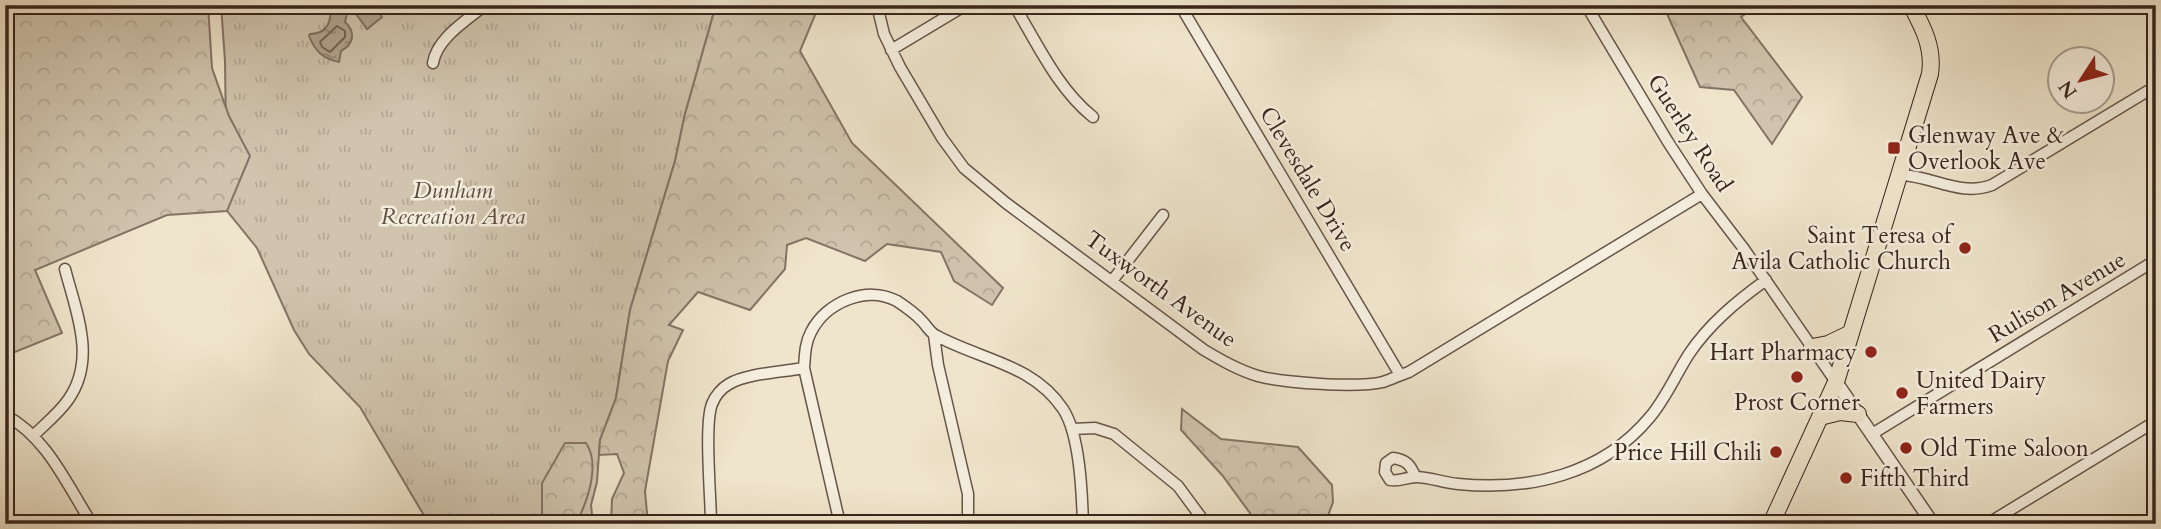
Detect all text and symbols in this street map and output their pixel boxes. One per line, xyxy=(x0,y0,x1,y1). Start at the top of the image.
north arrow xyxy=(2046,46,2116,116)
street label: Guerley Road xyxy=(1640,68,1740,199)
text: N xyxy=(2052,75,2083,104)
street label: Clevesdale Drive xyxy=(1252,101,1364,257)
place label: Glenway Ave & Overlook Ave xyxy=(1908,120,2064,177)
marker: Glenway Ave & Overlook Ave xyxy=(1886,140,1902,156)
park label: Dunham Recreation Area xyxy=(381,175,525,232)
place label: Saint Teresa of Avila Catholic Church xyxy=(1731,220,1955,277)
street label: Tuxworth Avenue xyxy=(1079,223,1243,355)
marker: Saint Teresa of Avila Catholic Church xyxy=(1957,240,1973,256)
street label: Rulison Avenue xyxy=(1983,244,2131,350)
place label: Hart Pharmacy xyxy=(1709,337,1857,368)
marker: Hart Pharmacy xyxy=(1863,344,1879,360)
place label: United Dairy Farmers xyxy=(1916,365,2046,422)
marker: Prost Corner xyxy=(1789,369,1805,385)
marker: United Dairy Farmers xyxy=(1894,385,1910,401)
place label: Prost Corner xyxy=(1734,387,1861,418)
place label: Old Time Saloon xyxy=(1920,433,2089,464)
place label: Price Hill Chili xyxy=(1614,437,1762,468)
marker: Old Time Saloon xyxy=(1898,440,1914,456)
marker: Price Hill Chili xyxy=(1768,444,1784,460)
place label: Fifth Third xyxy=(1860,463,1970,494)
marker: Fifth Third xyxy=(1838,470,1854,486)

